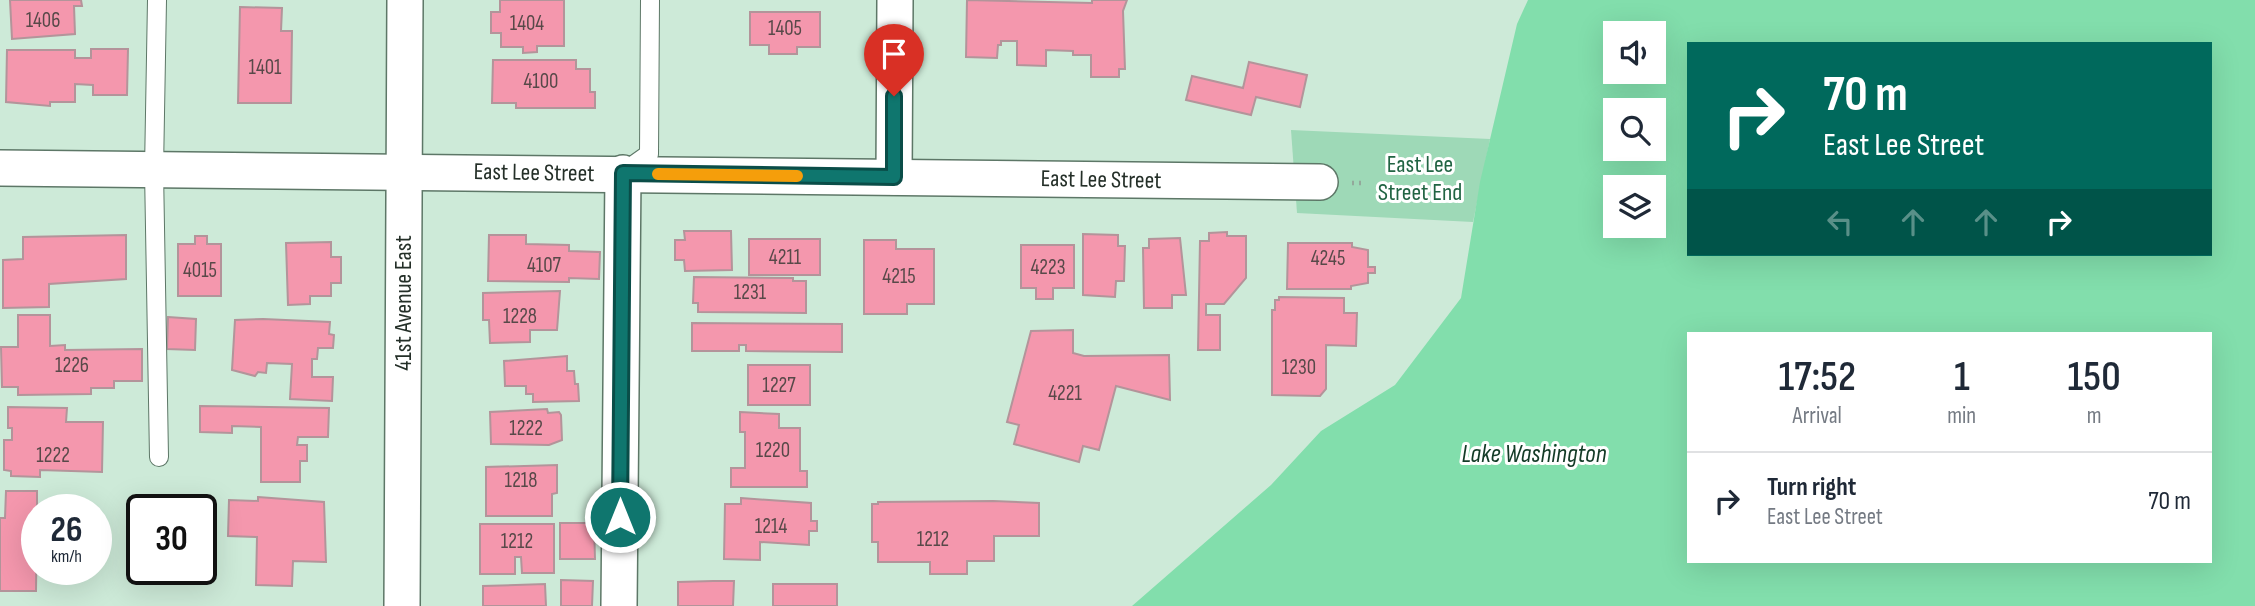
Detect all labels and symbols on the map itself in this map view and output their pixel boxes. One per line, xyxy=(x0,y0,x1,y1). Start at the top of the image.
house number: 1406 xyxy=(26,8,60,33)
house number: 1404 xyxy=(510,11,544,36)
house number: 1405 xyxy=(768,16,802,41)
pin xyxy=(864,24,924,96)
house number: 1401 xyxy=(249,55,282,80)
house number: 4100 xyxy=(524,69,558,94)
park label: East Lee Street End xyxy=(1378,150,1462,207)
street label: East Lee Street xyxy=(473,157,595,188)
street label: East Lee Street xyxy=(1040,164,1162,195)
street label: 41st Avenue East xyxy=(389,235,418,371)
house number: 4211 xyxy=(769,245,802,270)
house number: 4245 xyxy=(1311,246,1345,271)
house number: 4107 xyxy=(527,253,562,278)
house number: 4223 xyxy=(1030,255,1066,280)
house number: 4015 xyxy=(183,258,217,283)
house number: 4215 xyxy=(882,264,916,289)
house number: 1231 xyxy=(734,280,767,305)
house number: 1228 xyxy=(503,304,537,329)
house number: 1226 xyxy=(55,353,89,378)
house number: 1230 xyxy=(1282,355,1316,380)
house number: 1227 xyxy=(762,373,796,398)
house number: 4221 xyxy=(1048,381,1082,406)
house number: 1222 xyxy=(509,416,543,441)
house number: 1220 xyxy=(756,438,790,463)
water label: Lake Washington xyxy=(1461,439,1607,470)
house number: 1222 xyxy=(36,443,70,468)
house number: 1218 xyxy=(505,468,537,493)
position arrow xyxy=(583,480,657,554)
speed limit sign: 30 xyxy=(126,494,217,585)
house number: 1214 xyxy=(755,514,787,539)
house number: 1212 xyxy=(917,527,949,552)
house number: 1212 xyxy=(501,529,533,554)

